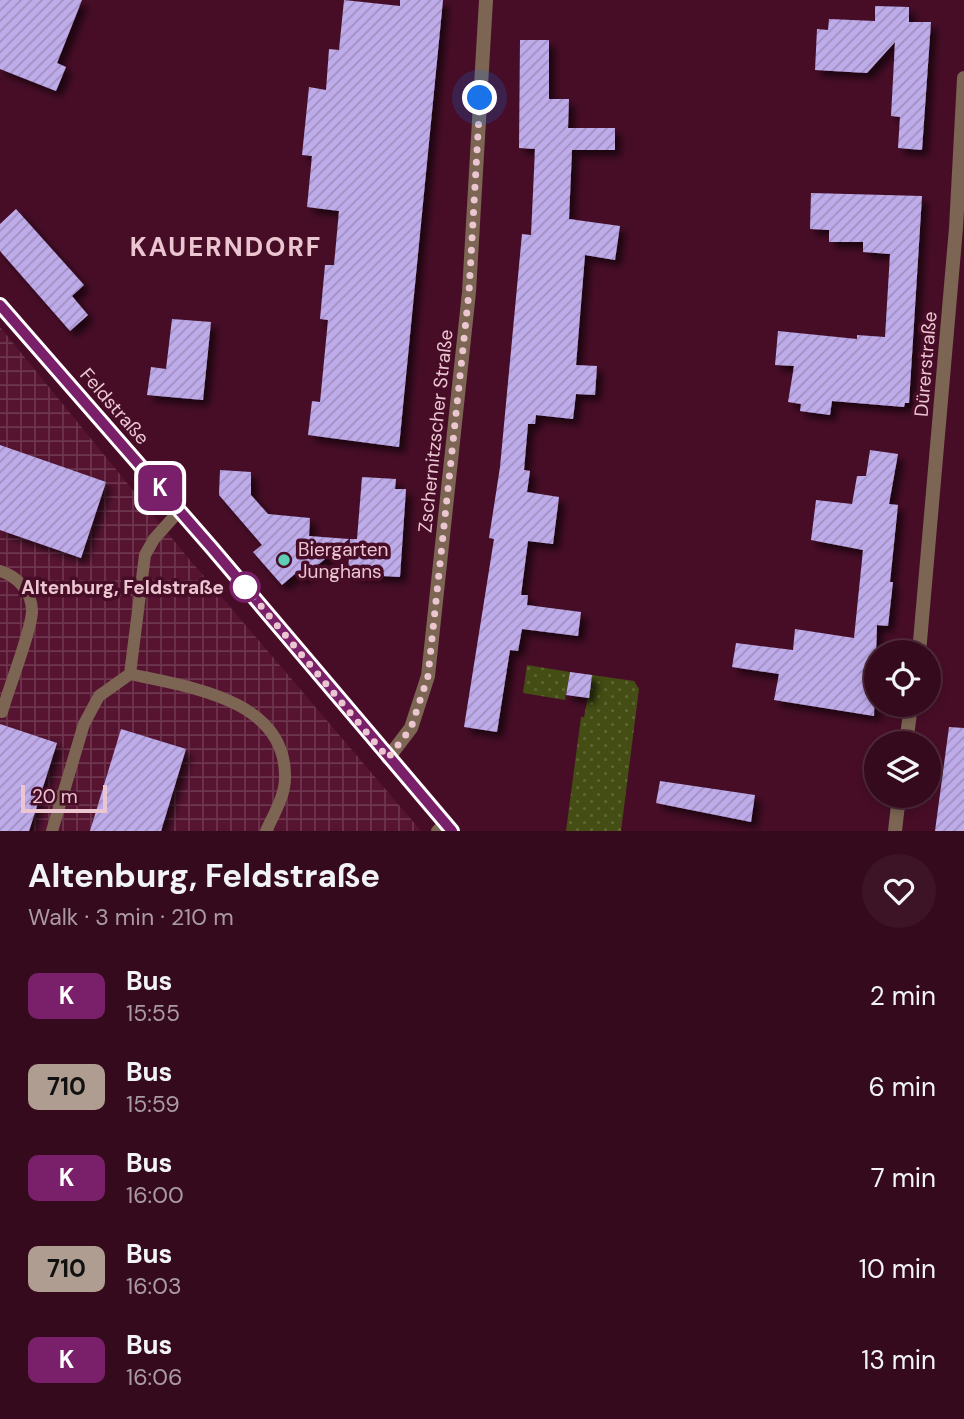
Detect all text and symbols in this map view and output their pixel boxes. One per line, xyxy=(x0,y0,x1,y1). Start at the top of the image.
your location xyxy=(462,80,497,115)
district label: KAUERNDORF xyxy=(130,230,322,264)
street label: Dürerstraße xyxy=(908,310,943,418)
street label: Zschernitzscher Straße xyxy=(412,328,459,534)
street label: Feldstraße xyxy=(74,363,155,450)
line badge: K xyxy=(137,465,183,511)
text: K xyxy=(152,472,168,503)
place label: Biergarten Junghans xyxy=(298,537,388,584)
marker: Biergarten Junghans xyxy=(276,552,292,568)
marker: Altenburg, Feldstraße xyxy=(230,572,260,602)
place label: Altenburg, Feldstraße xyxy=(21,575,224,600)
map controls xyxy=(864,640,941,808)
button: locate xyxy=(864,640,941,717)
button: layers xyxy=(864,731,941,808)
scale bar xyxy=(21,782,107,814)
text: 20 m xyxy=(32,784,78,809)
text: Altenburg, Feldstraße xyxy=(28,854,380,897)
button: heart xyxy=(862,854,936,928)
text: Walk · 3 min · 210 m xyxy=(28,902,234,932)
text: Bus xyxy=(126,964,172,998)
text: 2 min xyxy=(870,979,936,1013)
text: K xyxy=(59,980,74,1011)
text: 15:55 xyxy=(126,998,180,1028)
text: Bus xyxy=(126,1055,172,1089)
text: 6 min xyxy=(868,1070,936,1104)
text: 710 xyxy=(47,1071,86,1102)
text: 15:59 xyxy=(126,1089,180,1119)
text: Bus xyxy=(126,1146,172,1180)
text: 7 min xyxy=(871,1161,936,1195)
text: K xyxy=(59,1162,74,1193)
text: 16:00 xyxy=(126,1180,184,1210)
text: Bus xyxy=(126,1237,172,1271)
text: 10 min xyxy=(859,1252,936,1286)
text: 710 xyxy=(47,1253,86,1284)
text: 16:03 xyxy=(126,1271,182,1301)
text: Bus xyxy=(126,1328,172,1362)
text: 13 min xyxy=(861,1343,936,1377)
text: K xyxy=(59,1344,74,1375)
text: 16:06 xyxy=(126,1362,182,1392)

